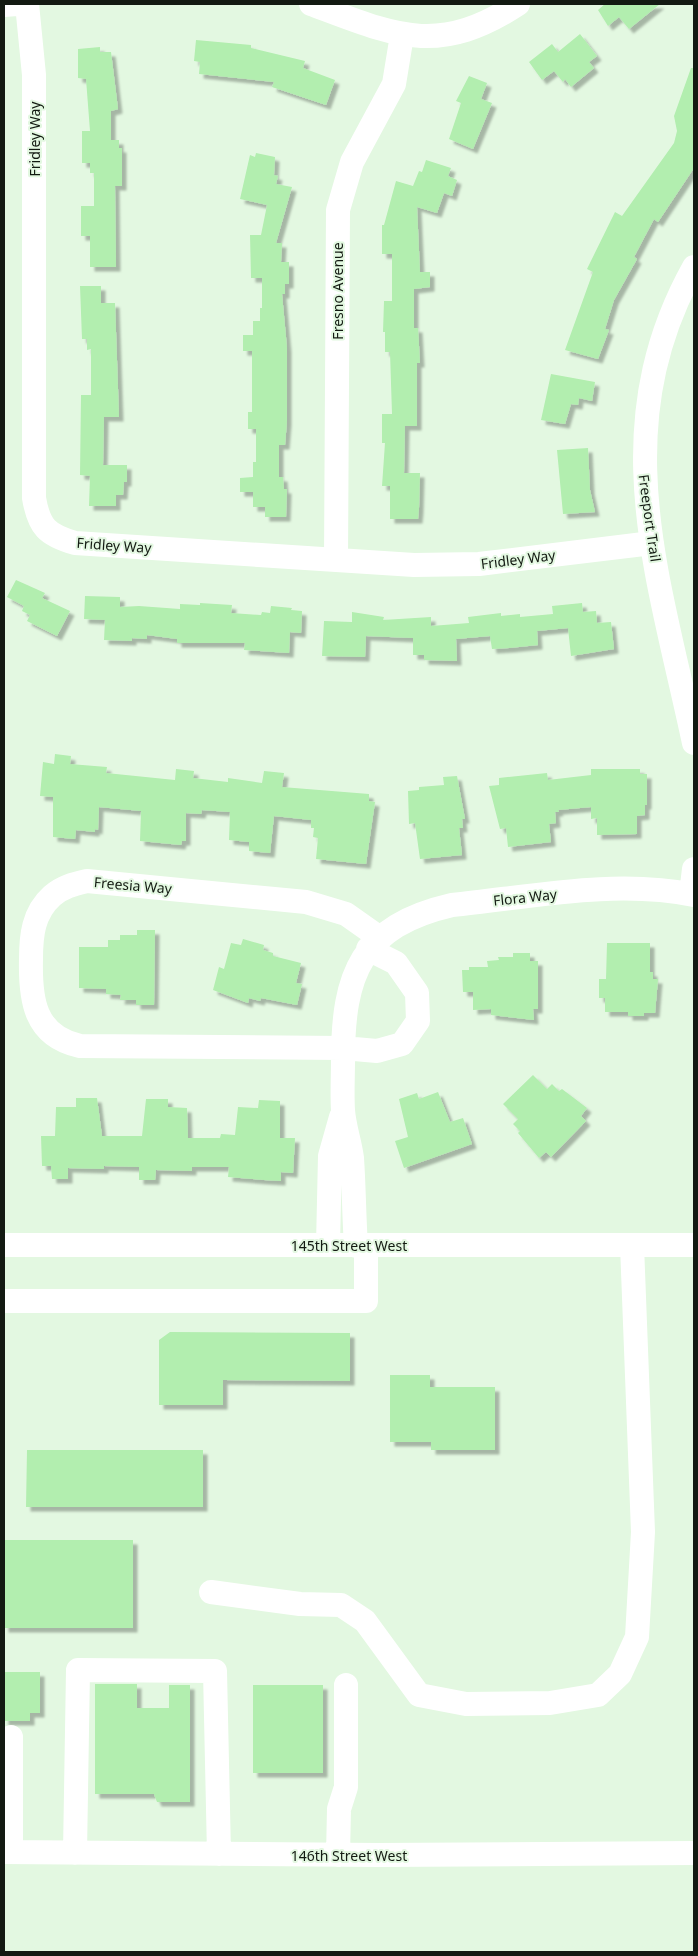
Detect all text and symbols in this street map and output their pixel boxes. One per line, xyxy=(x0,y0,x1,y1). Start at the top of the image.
street label: Fridley Way xyxy=(25,101,44,177)
street label: Fresno Avenue xyxy=(328,242,347,340)
street label: Freeport Trail xyxy=(634,473,666,563)
street label: Fridley Way xyxy=(76,533,153,557)
street label: Fridley Way xyxy=(480,545,557,573)
street label: Freesia Way xyxy=(93,872,174,898)
street label: Flora Way xyxy=(492,884,559,910)
street label: 145th Street West xyxy=(291,1236,407,1255)
street label: 146th Street West xyxy=(291,1846,407,1865)

